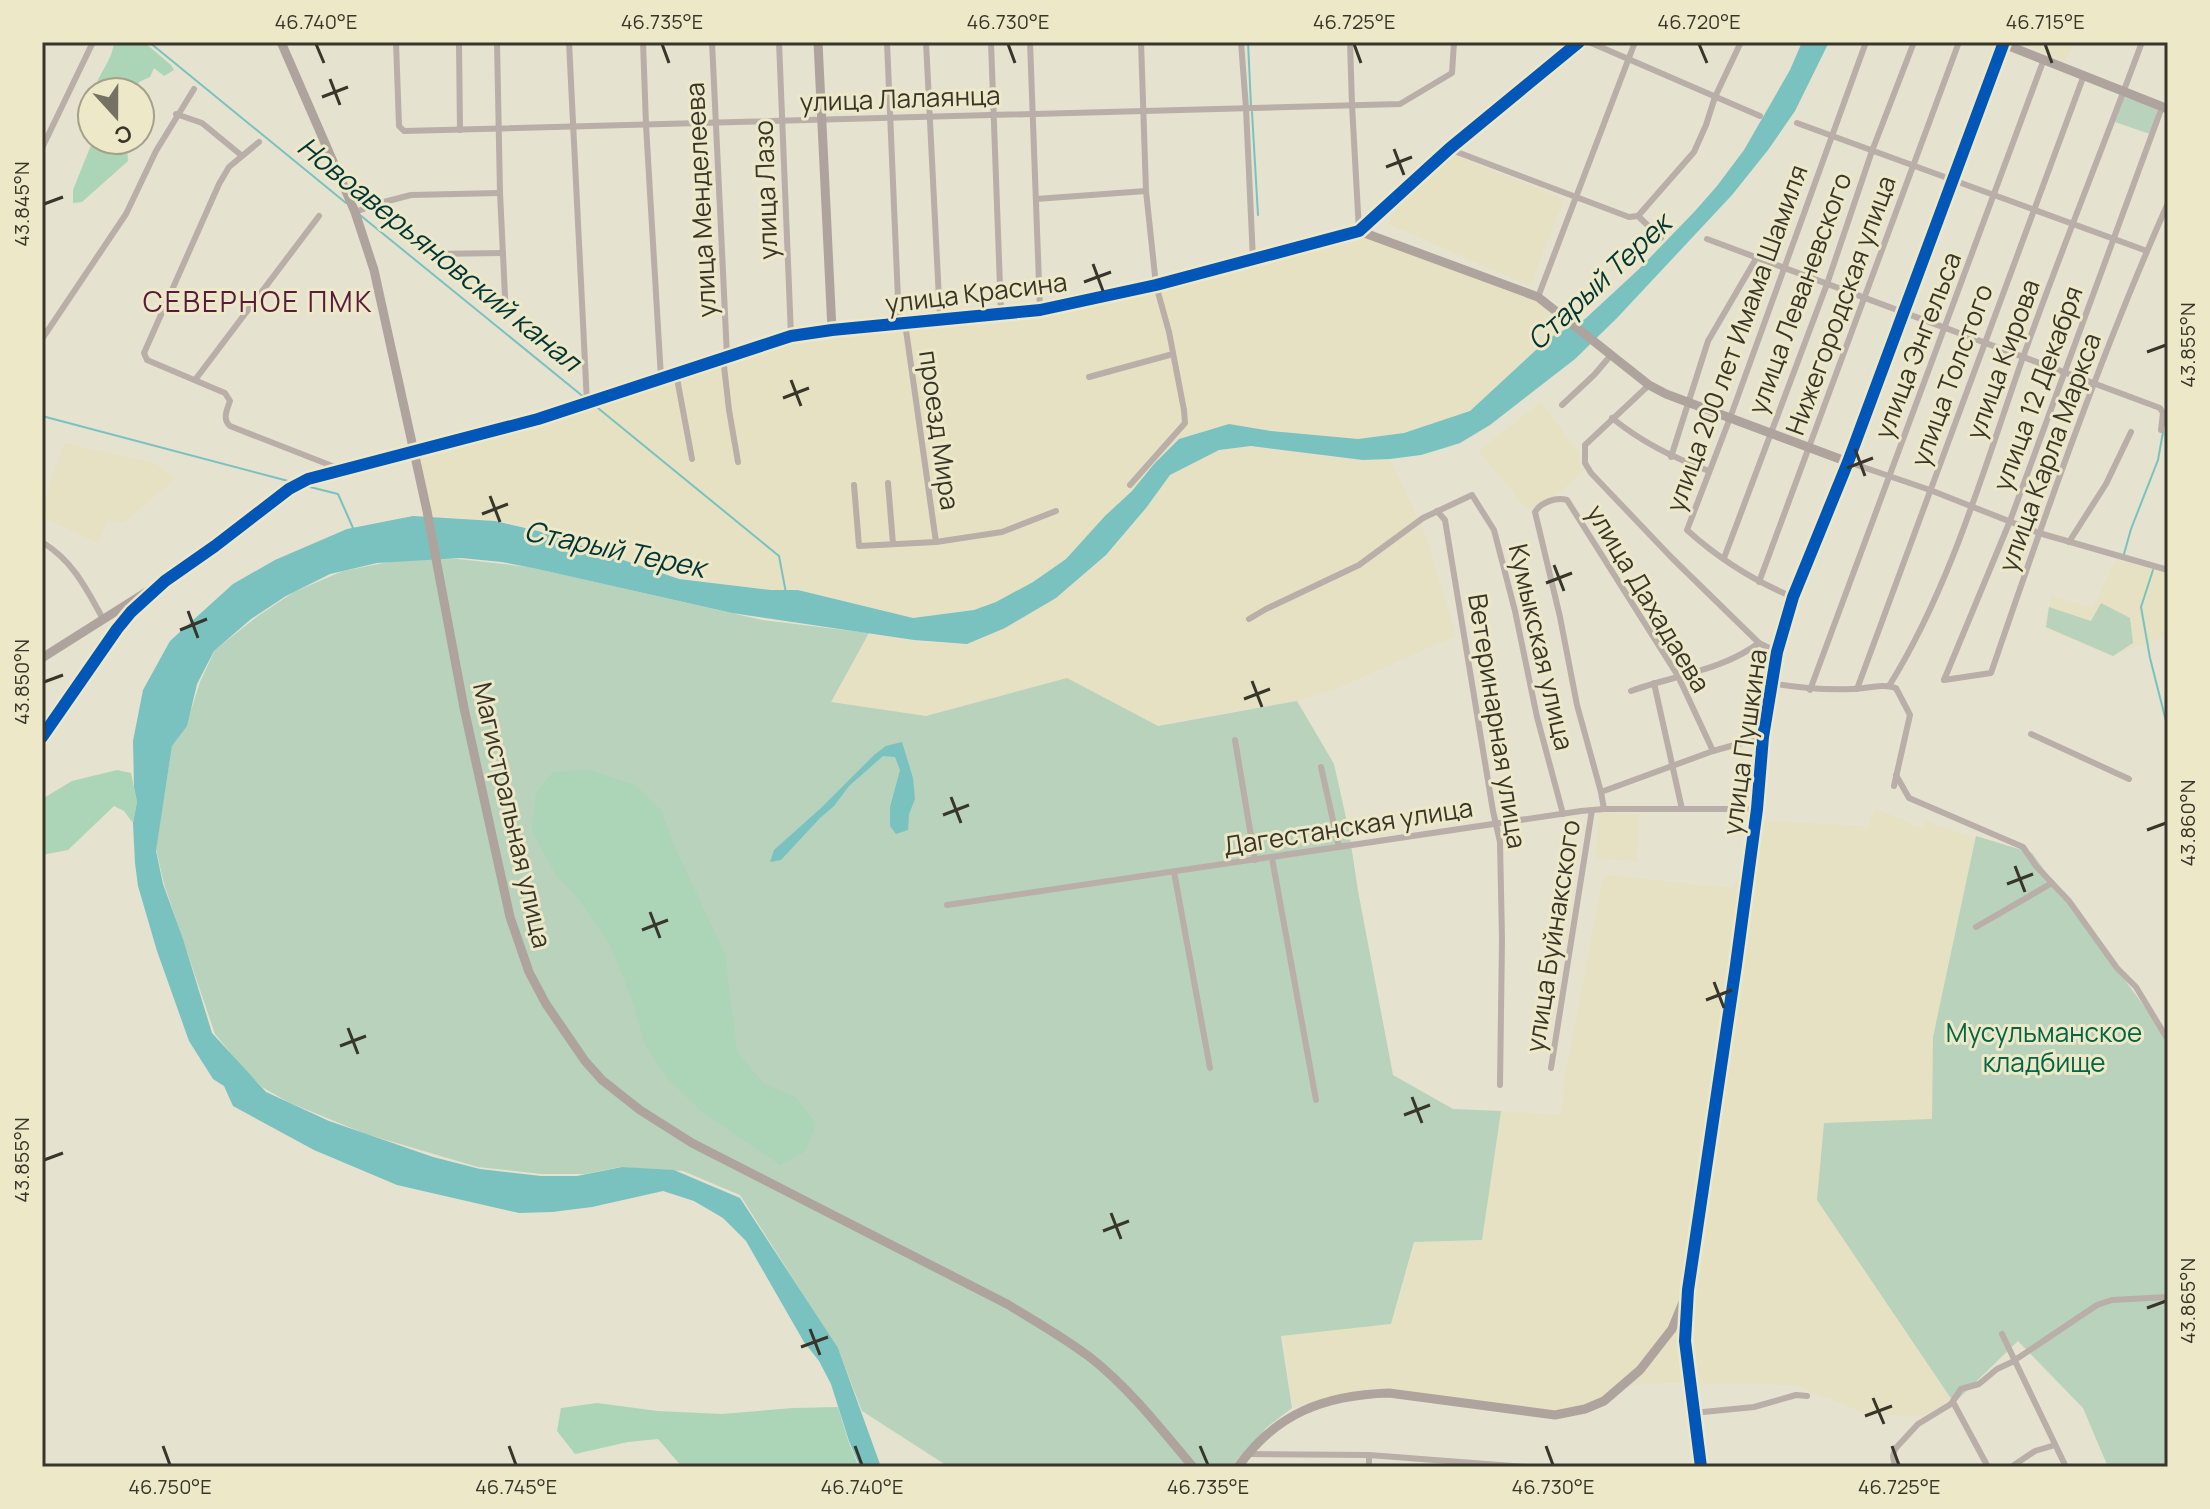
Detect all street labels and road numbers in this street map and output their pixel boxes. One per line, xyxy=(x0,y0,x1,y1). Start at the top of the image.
street label: улица Лалаянца xyxy=(799,77,1001,119)
street label: улица Менделеева xyxy=(676,81,724,319)
street label: улица Лазо xyxy=(745,120,785,260)
street label: улица 200 лет Имама Шамиля xyxy=(1656,160,1816,516)
street label: улица Леваневского xyxy=(1739,167,1859,419)
street label: Нижегородская улица xyxy=(1776,170,1904,440)
street label: улица Энгельса xyxy=(1865,246,1969,444)
street label: улица Красина xyxy=(883,263,1069,321)
street label: улица Кирова xyxy=(1956,274,2048,444)
street label: улица Толстого xyxy=(1901,279,2001,471)
street label: улица 12 Декабря xyxy=(1983,281,2091,495)
street label: улица Карла Маркса xyxy=(1989,328,2109,576)
street label: проезд Мира xyxy=(911,348,969,512)
street label: улица Дахадаева xyxy=(1579,497,1719,699)
street label: Кумыкская улица xyxy=(1501,540,1583,754)
street label: Ветеринарная улица xyxy=(1460,591,1536,851)
street label: улица Пушкина xyxy=(1713,647,1775,837)
street label: Магистральная улица xyxy=(465,679,561,951)
street label: Дагестанская улица xyxy=(1221,788,1475,864)
street label: улица Буйнакского xyxy=(1516,817,1588,1055)

